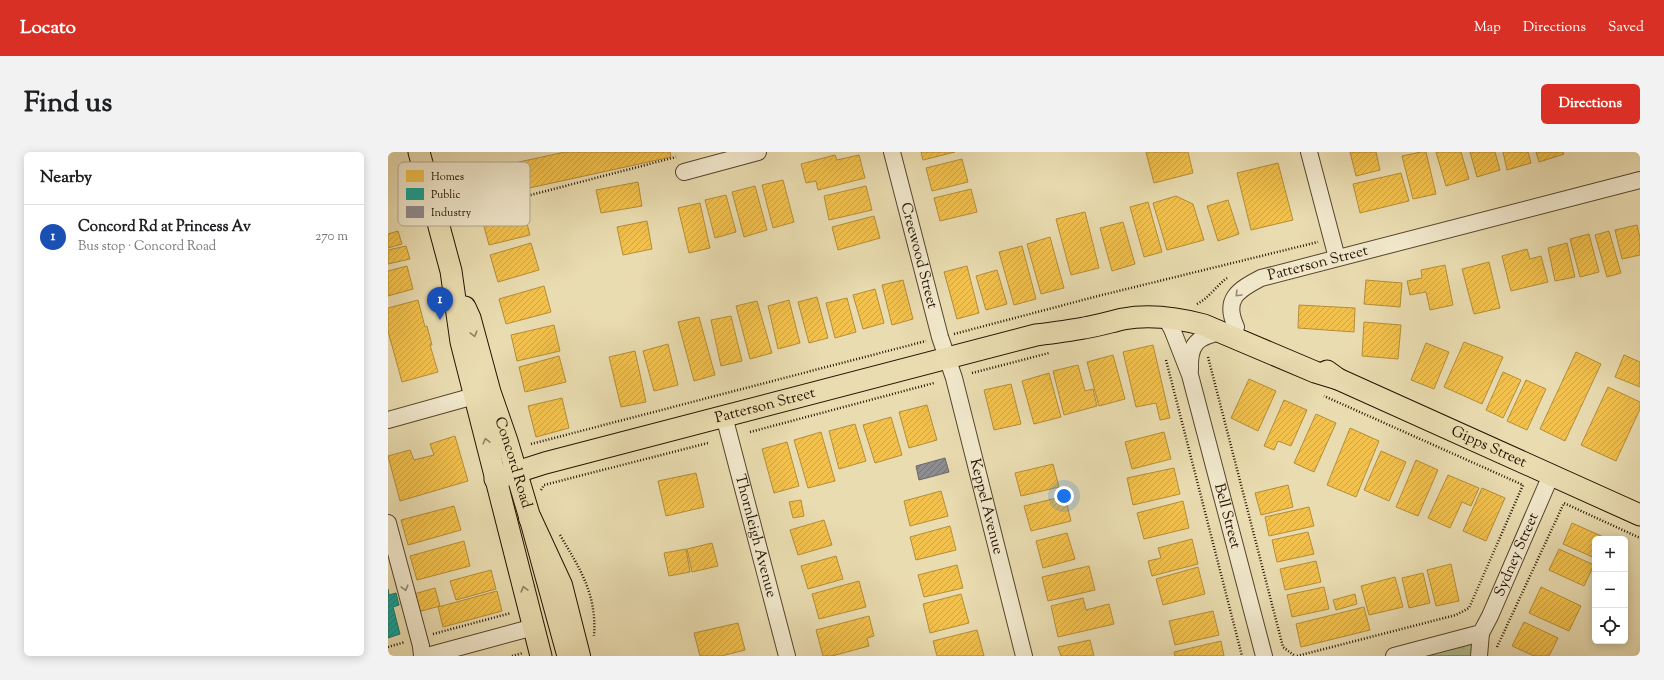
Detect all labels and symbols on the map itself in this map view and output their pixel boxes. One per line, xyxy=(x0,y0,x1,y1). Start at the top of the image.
legend xyxy=(398,162,530,226)
text: Homes xyxy=(431,169,464,185)
text: Public xyxy=(431,187,460,203)
street label: Creewood Street xyxy=(895,200,943,311)
text: Industry xyxy=(431,205,472,221)
street label: Patterson Street xyxy=(1266,240,1370,286)
pin: 1 xyxy=(427,287,453,320)
one-way arrow xyxy=(1235,289,1243,297)
one-way arrow xyxy=(470,330,478,337)
street label: Patterson Street xyxy=(713,382,818,429)
street label: Concord Road xyxy=(489,414,537,511)
street label: Gipps Street xyxy=(1448,421,1530,473)
one-way arrow xyxy=(482,437,490,444)
street label: Keppel Avenue xyxy=(964,456,1009,557)
street label: Thornleigh Avenue xyxy=(729,472,782,600)
street label: Bell Street xyxy=(1208,481,1246,551)
your location xyxy=(1054,486,1074,506)
street label: Sydney Street xyxy=(1489,509,1544,600)
one-way arrow xyxy=(400,584,409,591)
one-way arrow xyxy=(520,586,529,593)

